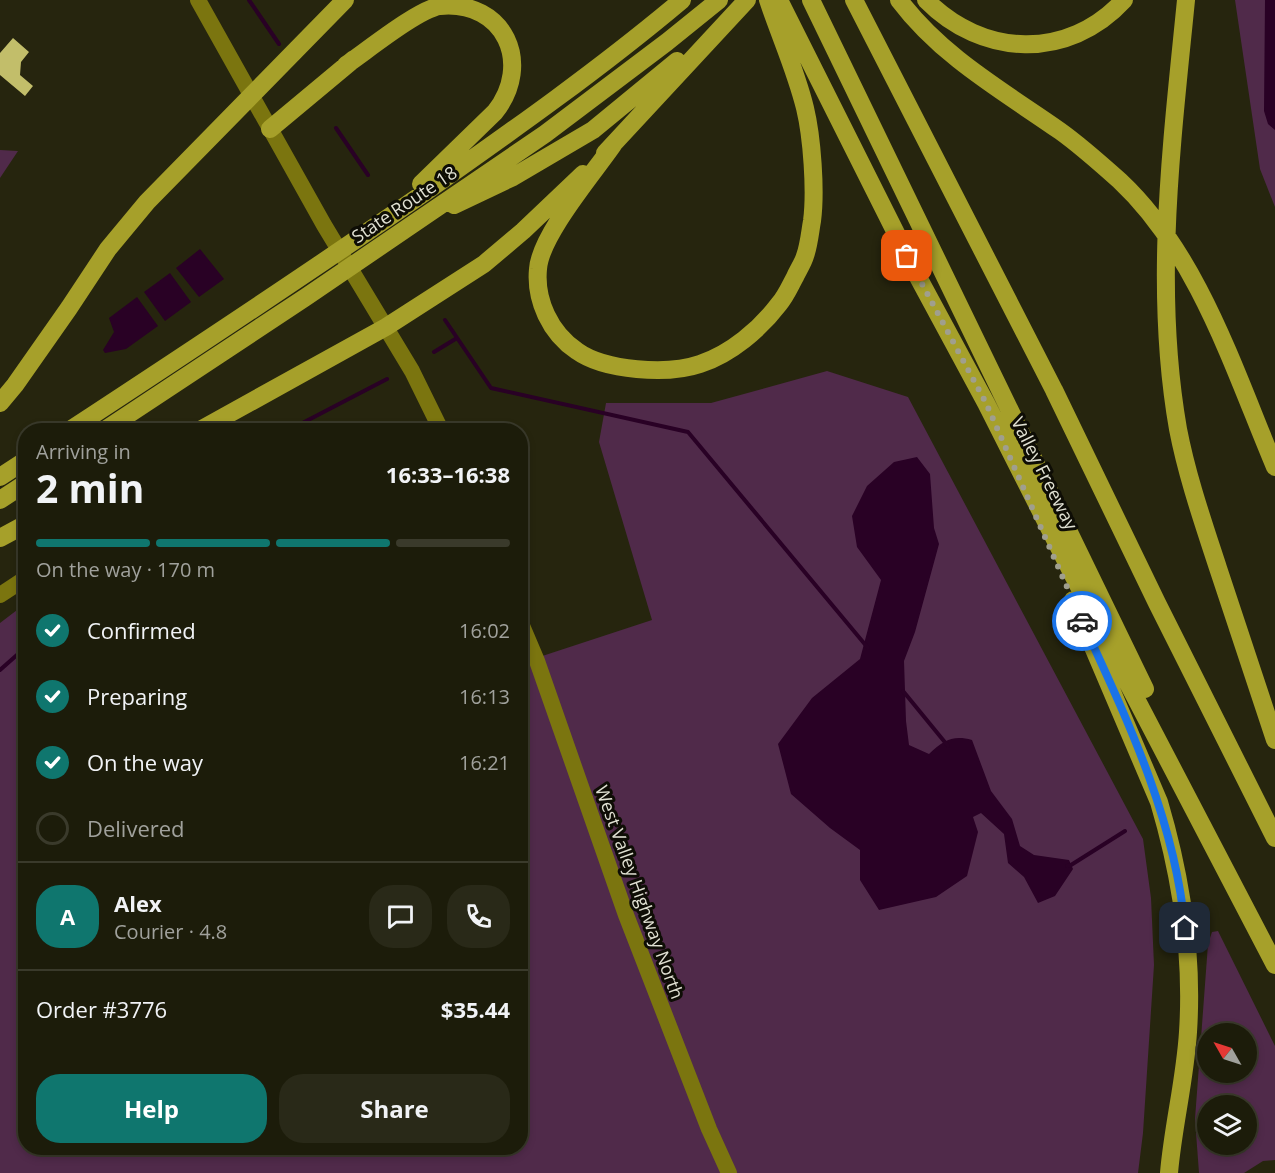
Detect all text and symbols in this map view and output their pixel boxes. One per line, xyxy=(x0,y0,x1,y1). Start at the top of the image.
street label: State Route 18 xyxy=(347,160,461,248)
pin xyxy=(881,230,932,281)
icon: bag xyxy=(890,239,923,272)
street label: Valley Freeway xyxy=(1006,413,1084,534)
text: Arriving in xyxy=(36,438,131,465)
text: 16:33–16:38 xyxy=(386,459,510,489)
text: 2 min xyxy=(36,461,144,514)
text: On the way · 170 m xyxy=(36,556,215,583)
courier xyxy=(1052,591,1112,651)
icon: car xyxy=(1066,605,1099,638)
icon: check xyxy=(36,614,69,647)
text: Confirmed xyxy=(87,615,196,645)
text: 16:02 xyxy=(459,617,510,644)
icon: check xyxy=(36,680,69,713)
text: Preparing xyxy=(87,681,187,711)
text: 16:13 xyxy=(459,683,510,710)
icon: check xyxy=(36,746,69,779)
text: On the way xyxy=(87,747,203,777)
text: 16:21 xyxy=(459,749,510,776)
street label: West Valley Highway North xyxy=(590,782,690,1002)
text: Delivered xyxy=(87,813,185,843)
button: chat xyxy=(369,885,432,948)
button: phone xyxy=(447,885,510,948)
text: Alex xyxy=(114,888,162,918)
text: A xyxy=(60,901,75,931)
pin xyxy=(1159,902,1210,953)
icon: home xyxy=(1168,911,1201,944)
text: Courier · 4.8 xyxy=(114,918,227,945)
text: Order #3776 xyxy=(36,994,167,1024)
text: $35.44 xyxy=(441,994,510,1024)
north arrow xyxy=(1197,1023,1257,1083)
map controls xyxy=(1197,1023,1257,1155)
button: Help xyxy=(36,1074,267,1143)
button: Share xyxy=(279,1074,510,1143)
button: layers xyxy=(1197,1095,1257,1155)

